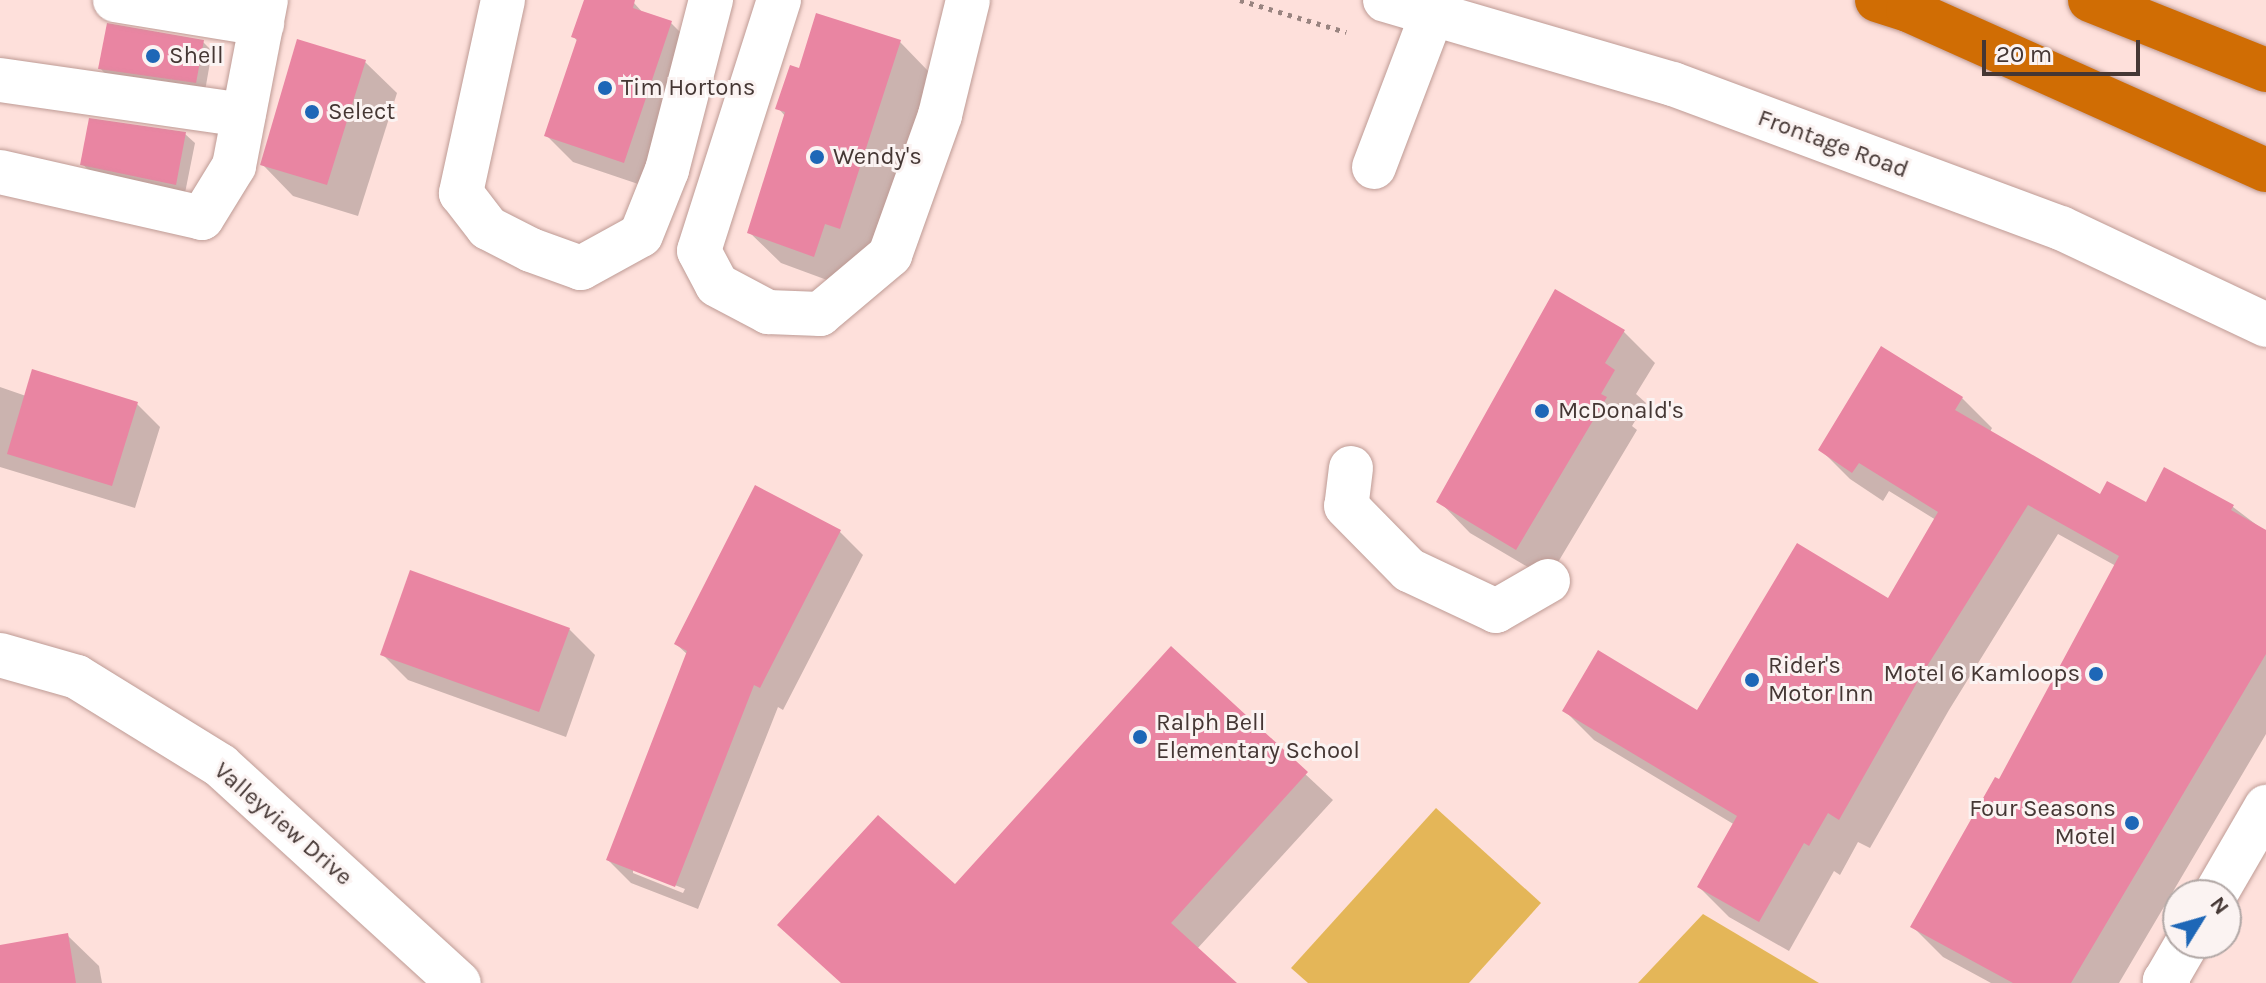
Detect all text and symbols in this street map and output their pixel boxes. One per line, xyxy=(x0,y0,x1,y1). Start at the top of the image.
scale bar xyxy=(1986,24,2144,74)
text: 20 m xyxy=(1996,40,2052,68)
place label: Shell xyxy=(169,42,224,70)
marker: Shell xyxy=(144,47,162,65)
place label: Tim Hortons xyxy=(621,74,755,102)
marker: Tim Hortons xyxy=(596,79,614,97)
place label: Select xyxy=(328,98,395,126)
marker: Select xyxy=(303,103,321,121)
street label: Frontage Road xyxy=(1754,103,1912,185)
place label: Wendy's xyxy=(833,143,922,171)
marker: Wendy's xyxy=(808,148,826,166)
place label: McDonald's xyxy=(1558,397,1684,425)
marker: McDonald's xyxy=(1533,402,1551,420)
place label: Rider's Motor Inn xyxy=(1768,652,1874,708)
place label: Motel 6 Kamloops xyxy=(1884,660,2080,688)
marker: Motel 6 Kamloops xyxy=(2087,665,2105,683)
marker: Rider's Motor Inn xyxy=(1743,671,1761,689)
place label: Ralph Bell Elementary School xyxy=(1156,709,1360,765)
marker: Ralph Bell Elementary School xyxy=(1131,728,1149,746)
street label: Valleyview Drive xyxy=(208,756,358,892)
place label: Four Seasons Motel xyxy=(1969,795,2116,851)
marker: Four Seasons Motel xyxy=(2123,814,2141,832)
north arrow xyxy=(2162,879,2242,959)
text: N xyxy=(2204,892,2235,920)

